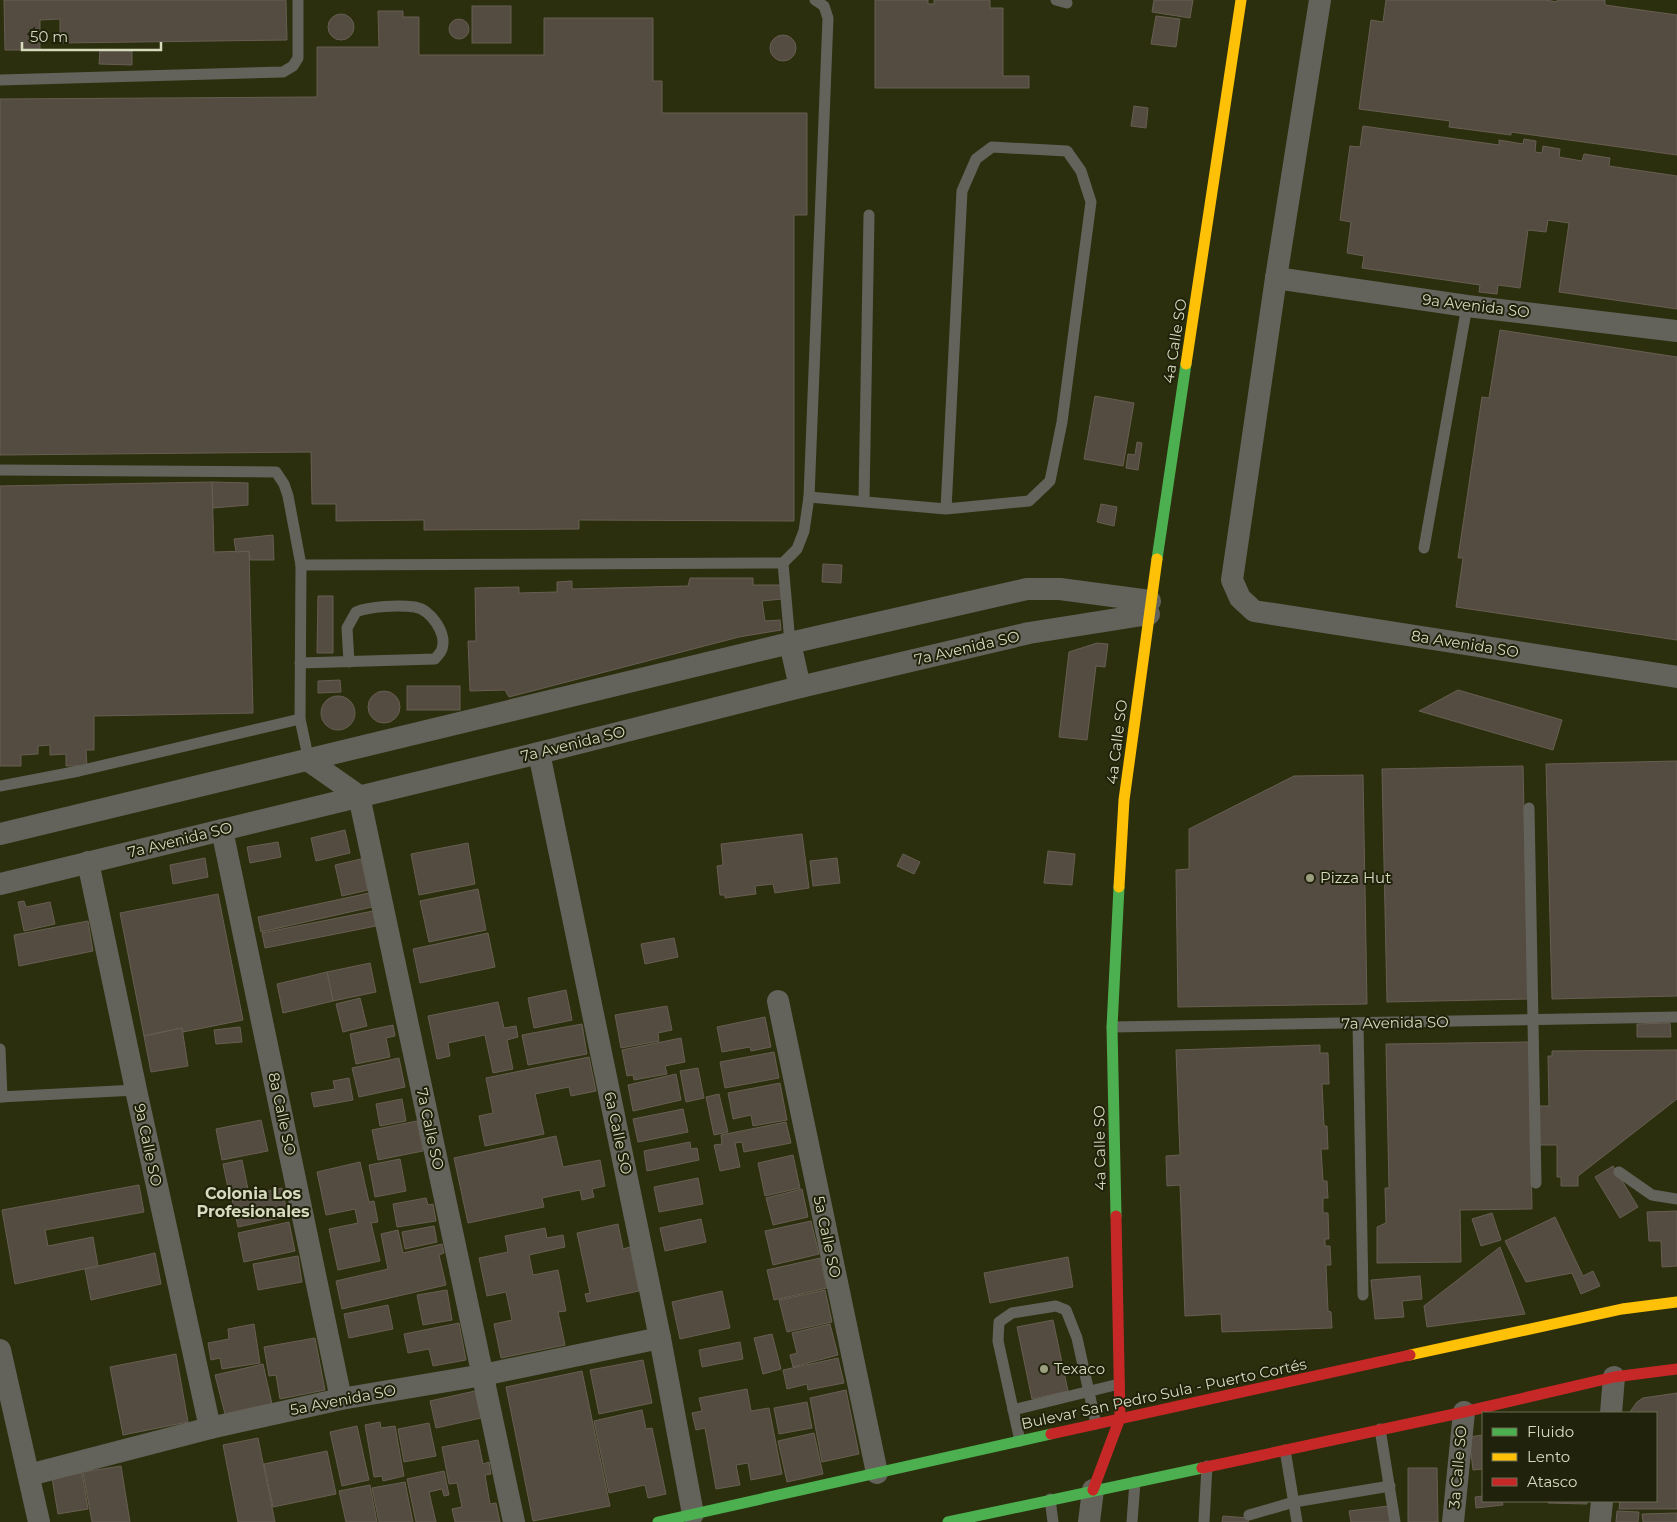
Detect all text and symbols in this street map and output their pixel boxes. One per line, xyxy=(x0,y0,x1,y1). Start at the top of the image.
scale bar xyxy=(22,20,161,52)
text: 50 m xyxy=(30,27,68,46)
street label: 9a Avenida SO xyxy=(1421,289,1531,322)
street label: 4a Calle SO xyxy=(1158,297,1191,385)
street label: 7a Avenida SO xyxy=(912,626,1021,669)
street label: 8a Avenida SO xyxy=(1410,626,1520,661)
street label: 4a Calle SO xyxy=(1102,698,1131,785)
street label: 7a Avenida SO xyxy=(519,721,627,766)
street label: 7a Avenida SO xyxy=(126,817,234,862)
place label: Pizza Hut xyxy=(1320,868,1391,887)
marker: Pizza Hut xyxy=(1304,872,1316,884)
street label: 7a Avenida SO xyxy=(1341,1012,1449,1033)
street label: 8a Calle SO xyxy=(264,1071,301,1157)
street label: 7a Calle SO xyxy=(413,1086,448,1172)
street label: 6a Calle SO xyxy=(600,1090,637,1176)
street label: 9a Calle SO xyxy=(130,1102,167,1188)
street label: 4a Calle SO xyxy=(1089,1105,1110,1191)
district label: Colonia Los Profesionales xyxy=(196,1184,310,1221)
street label: 5a Calle SO xyxy=(810,1194,845,1280)
street label: Bulevar San Pedro Sula - Puerto Cortés xyxy=(1019,1354,1308,1433)
place label: Texaco xyxy=(1054,1359,1105,1378)
marker: Texaco xyxy=(1038,1363,1050,1375)
street label: 5a Avenida SO xyxy=(288,1380,398,1419)
legend xyxy=(1482,1412,1657,1502)
text: Fluido xyxy=(1527,1422,1574,1441)
street label: 3a Calle SO xyxy=(1444,1425,1471,1509)
text: Lento xyxy=(1527,1447,1570,1466)
text: Atasco xyxy=(1527,1472,1577,1491)

